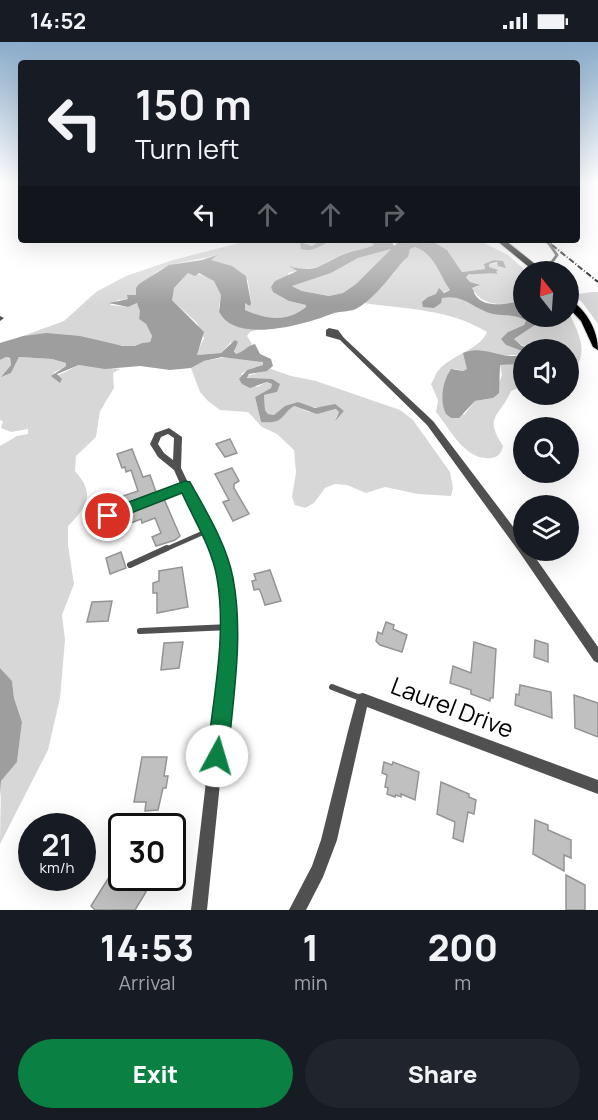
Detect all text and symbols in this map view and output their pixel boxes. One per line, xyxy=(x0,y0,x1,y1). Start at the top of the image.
text: 14:52 xyxy=(30,6,86,36)
text: 150 m xyxy=(135,75,252,133)
icon: left xyxy=(36,84,114,162)
text: Turn left xyxy=(135,130,239,167)
icon: left xyxy=(188,198,221,231)
icon: ahead xyxy=(251,198,284,231)
icon: ahead xyxy=(314,198,347,231)
icon: right xyxy=(377,198,410,231)
north arrow xyxy=(513,261,579,327)
map controls xyxy=(513,261,579,561)
button: sound xyxy=(513,339,579,405)
button: search xyxy=(513,417,579,483)
pin xyxy=(82,490,133,541)
button: layers xyxy=(513,495,579,561)
icon: arrive xyxy=(91,499,124,532)
street label: Laurel Drive xyxy=(386,668,519,745)
position arrow xyxy=(185,724,249,788)
speed limit sign: 30 xyxy=(108,813,186,891)
text: 21 xyxy=(41,824,73,865)
text: km/h xyxy=(40,857,74,878)
text: 14:53 xyxy=(100,923,194,972)
text: 1 xyxy=(303,923,319,972)
text: 200 xyxy=(428,923,498,972)
text: Arrival xyxy=(118,969,176,996)
text: min xyxy=(294,969,328,996)
text: m xyxy=(454,969,471,996)
button: Exit xyxy=(18,1039,293,1108)
button: Share xyxy=(305,1039,580,1108)

